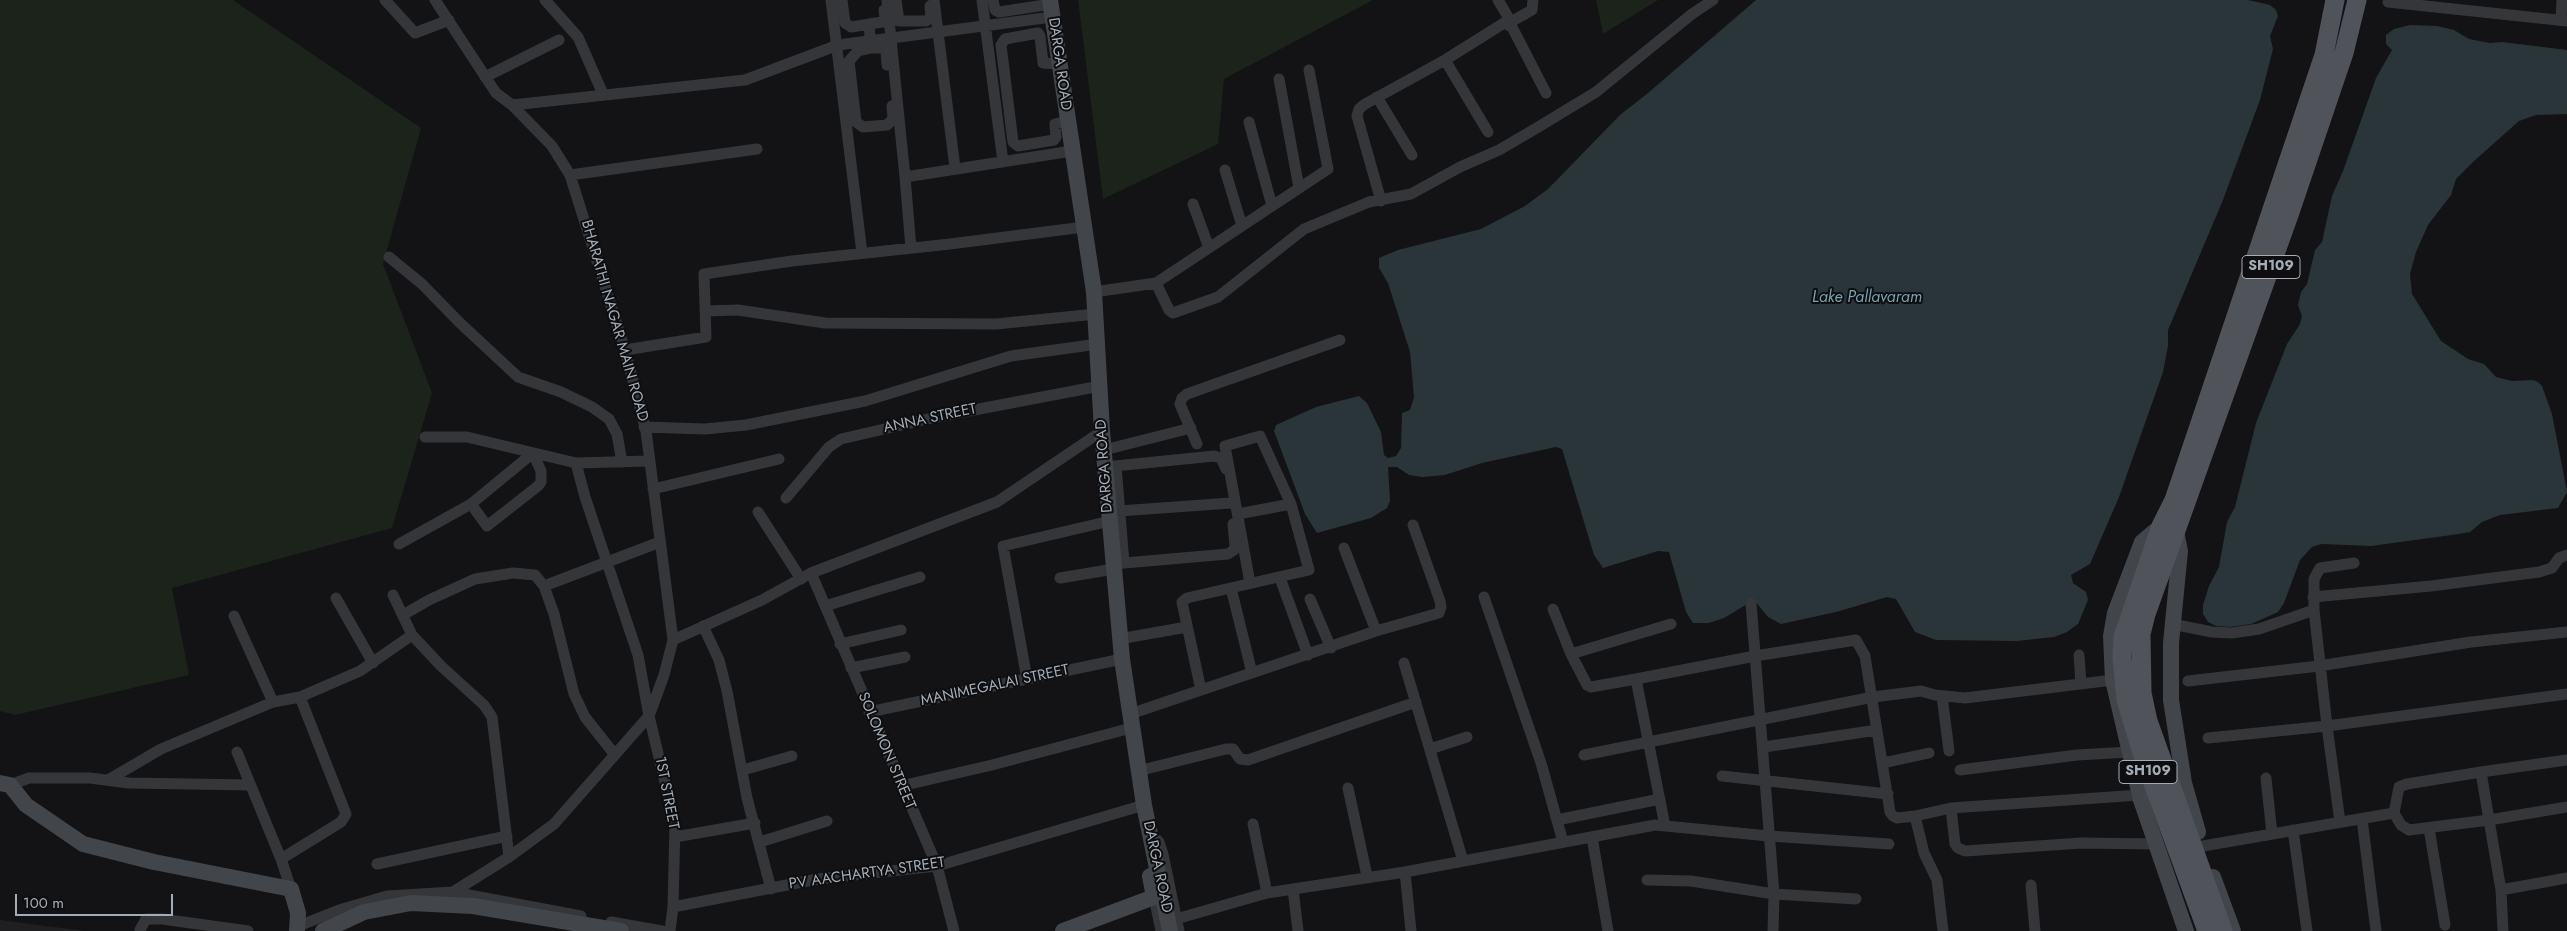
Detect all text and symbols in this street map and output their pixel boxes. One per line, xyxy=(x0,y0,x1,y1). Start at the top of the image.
street label: DARGA ROAD xyxy=(1044,16,1074,112)
street label: BHARATHI NAGAR MAIN ROAD xyxy=(577,218,651,424)
road number: SH109 xyxy=(2242,256,2300,278)
water label: Lake Pallavaram xyxy=(1812,288,1922,308)
street label: ANNA STREET xyxy=(882,400,978,438)
street label: DARGA ROAD xyxy=(1093,419,1117,513)
street label: MANIMEGALAI STREET xyxy=(919,661,1071,711)
street label: SOLOMON STREET xyxy=(853,690,919,812)
street label: 1ST STREET xyxy=(650,755,682,831)
road number: SH109 xyxy=(2119,760,2177,784)
street label: DARGA ROAD xyxy=(1138,819,1176,915)
street label: PV AACHARTYA STREET xyxy=(788,854,946,894)
scale bar xyxy=(18,884,175,916)
text: 100 m xyxy=(23,892,64,914)

